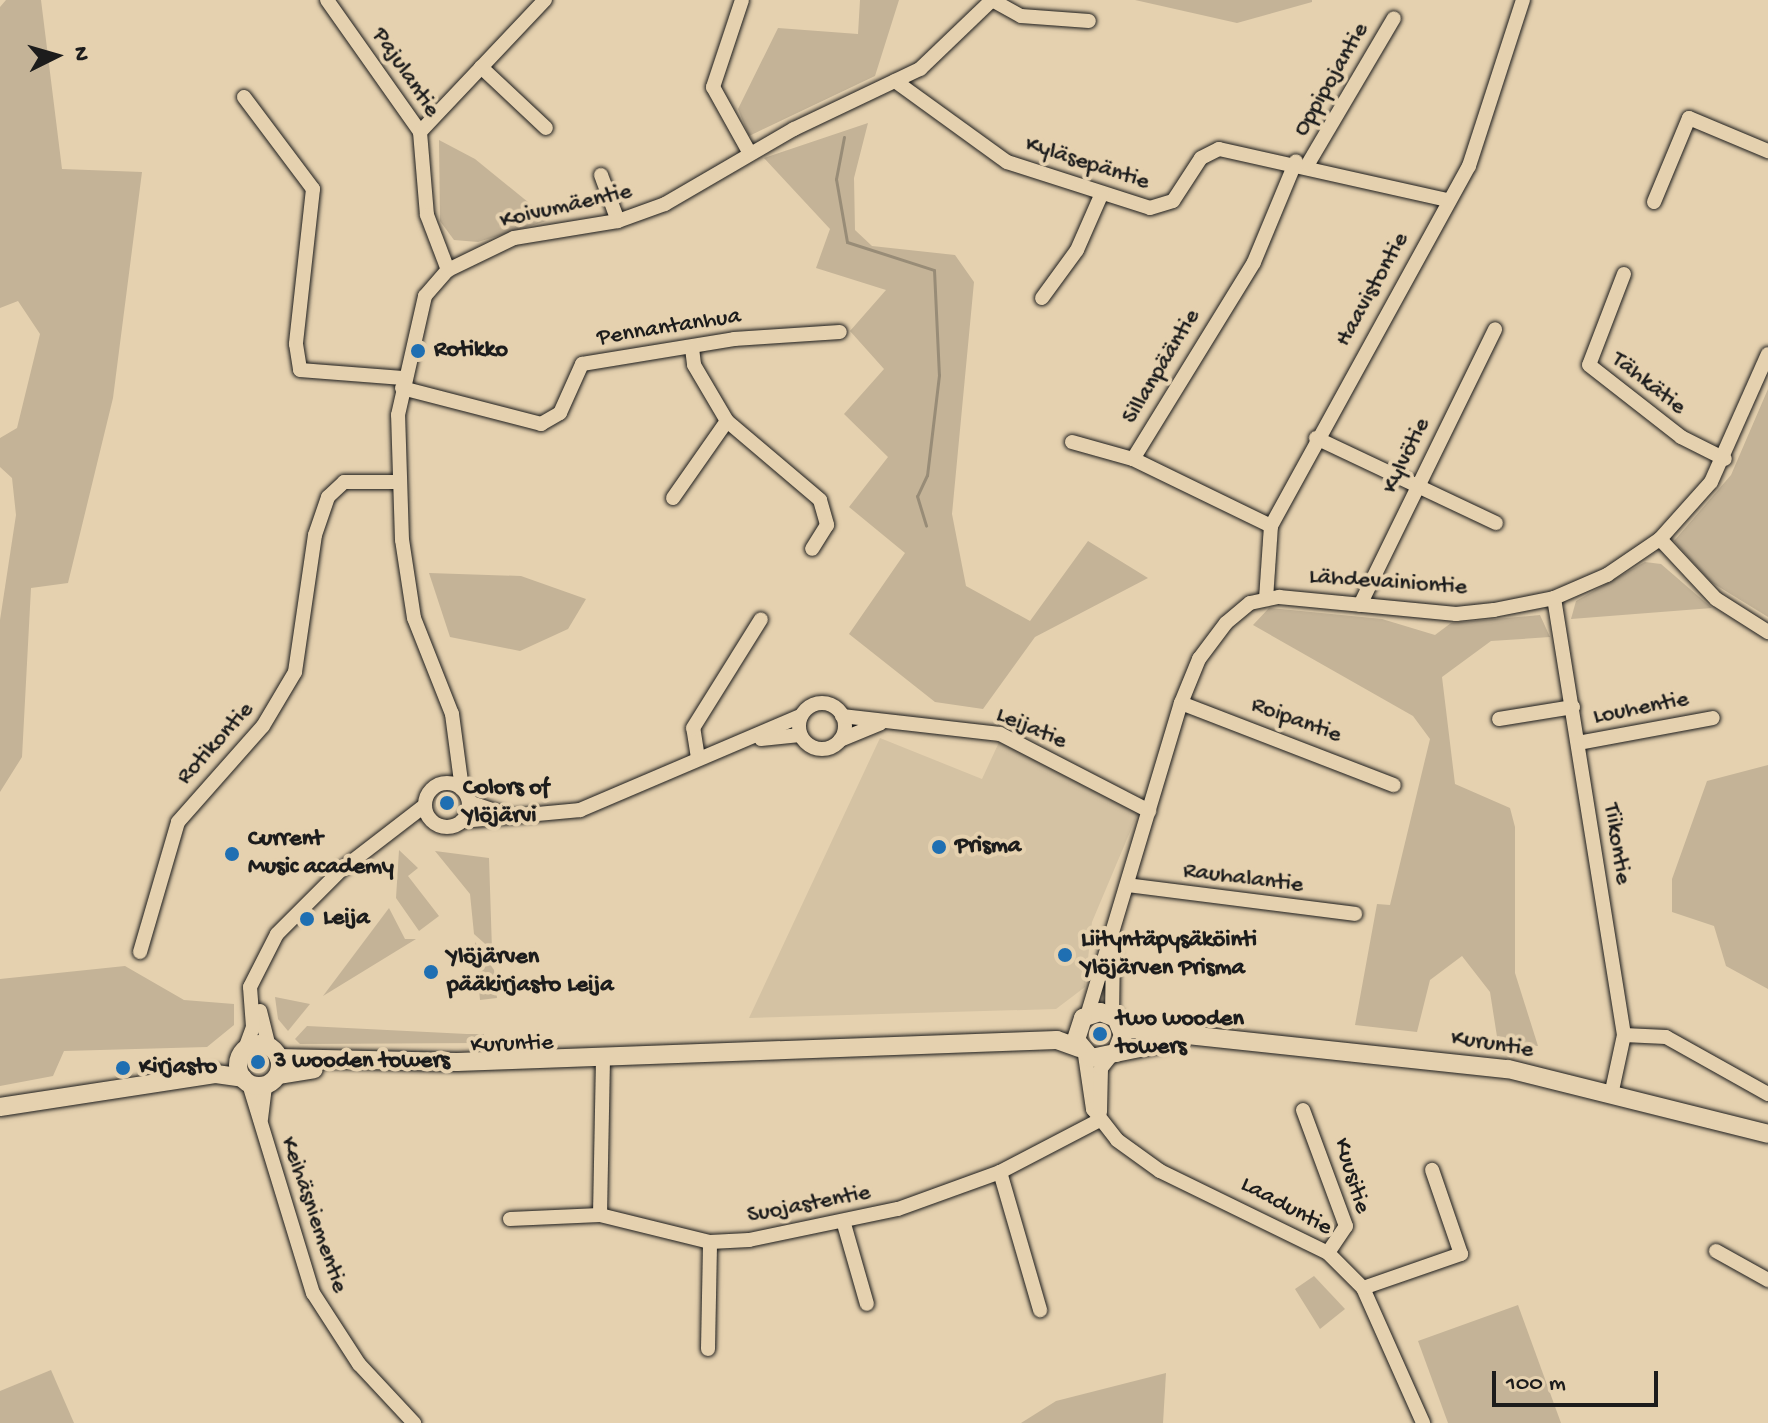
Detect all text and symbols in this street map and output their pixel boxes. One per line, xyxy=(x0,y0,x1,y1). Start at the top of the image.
north arrow xyxy=(16,16,96,96)
street label: Oppipojantie xyxy=(1288,18,1376,142)
street label: Pajulantie xyxy=(364,23,446,123)
text: N xyxy=(66,46,93,62)
street label: Kyläsepäntie xyxy=(1021,130,1153,198)
street label: Koivumäentie xyxy=(497,178,635,236)
street label: Haavistontie xyxy=(1330,228,1416,352)
street label: Pennantanhua xyxy=(595,302,743,354)
street label: Sillanpääntie xyxy=(1116,304,1208,430)
place label: Rotikko xyxy=(434,337,508,365)
marker: Rotikko xyxy=(409,342,427,360)
street label: Tähkätie xyxy=(1605,346,1691,422)
street label: Kylvötie xyxy=(1376,413,1438,499)
street label: Lähdevainiontie xyxy=(1308,563,1468,603)
street label: Louhentie xyxy=(1591,686,1691,732)
street label: Roipantie xyxy=(1247,691,1345,751)
street label: Rotikontie xyxy=(171,696,261,792)
street label: Leijatie xyxy=(991,701,1071,757)
place label: Colors of Ylöjärvi xyxy=(463,775,549,831)
marker: Colors of Ylöjärvi xyxy=(438,794,456,812)
street label: Tiikontie xyxy=(1595,801,1637,887)
place label: Current Music academy xyxy=(248,826,394,882)
place label: Prisma xyxy=(955,833,1021,861)
marker: Prisma xyxy=(930,838,948,856)
marker: Current Music academy xyxy=(223,845,241,863)
street label: Rauhalantie xyxy=(1181,857,1305,901)
place label: Leija xyxy=(323,905,370,933)
marker: Leija xyxy=(298,910,316,928)
place label: Liityntäpysäköinti Ylöjärven Prisma xyxy=(1081,927,1257,983)
place label: Ylöjärven pääkirjasto Leija xyxy=(447,944,614,1000)
marker: Liityntäpysäköinti Ylöjärven Prisma xyxy=(1056,946,1074,964)
marker: Ylöjärven pääkirjasto Leija xyxy=(422,963,440,981)
place label: two wooden towers xyxy=(1116,1006,1244,1062)
street label: Kuruntie xyxy=(1449,1024,1535,1066)
marker: two wooden towers xyxy=(1091,1025,1109,1043)
street label: Kuruntie xyxy=(470,1029,554,1061)
place label: 3 wooden towers xyxy=(274,1048,450,1076)
marker: 3 wooden towers xyxy=(249,1053,267,1071)
place label: Kirjasto xyxy=(139,1054,217,1082)
marker: Kirjasto xyxy=(114,1059,132,1077)
street label: Keihäsniementie xyxy=(273,1133,353,1297)
street label: Kuusitie xyxy=(1326,1135,1376,1217)
street label: Laaduntie xyxy=(1235,1171,1337,1243)
street label: Suojastentie xyxy=(745,1179,873,1231)
scale bar xyxy=(1496,1355,1662,1405)
text: 100 m xyxy=(1506,1370,1566,1399)

